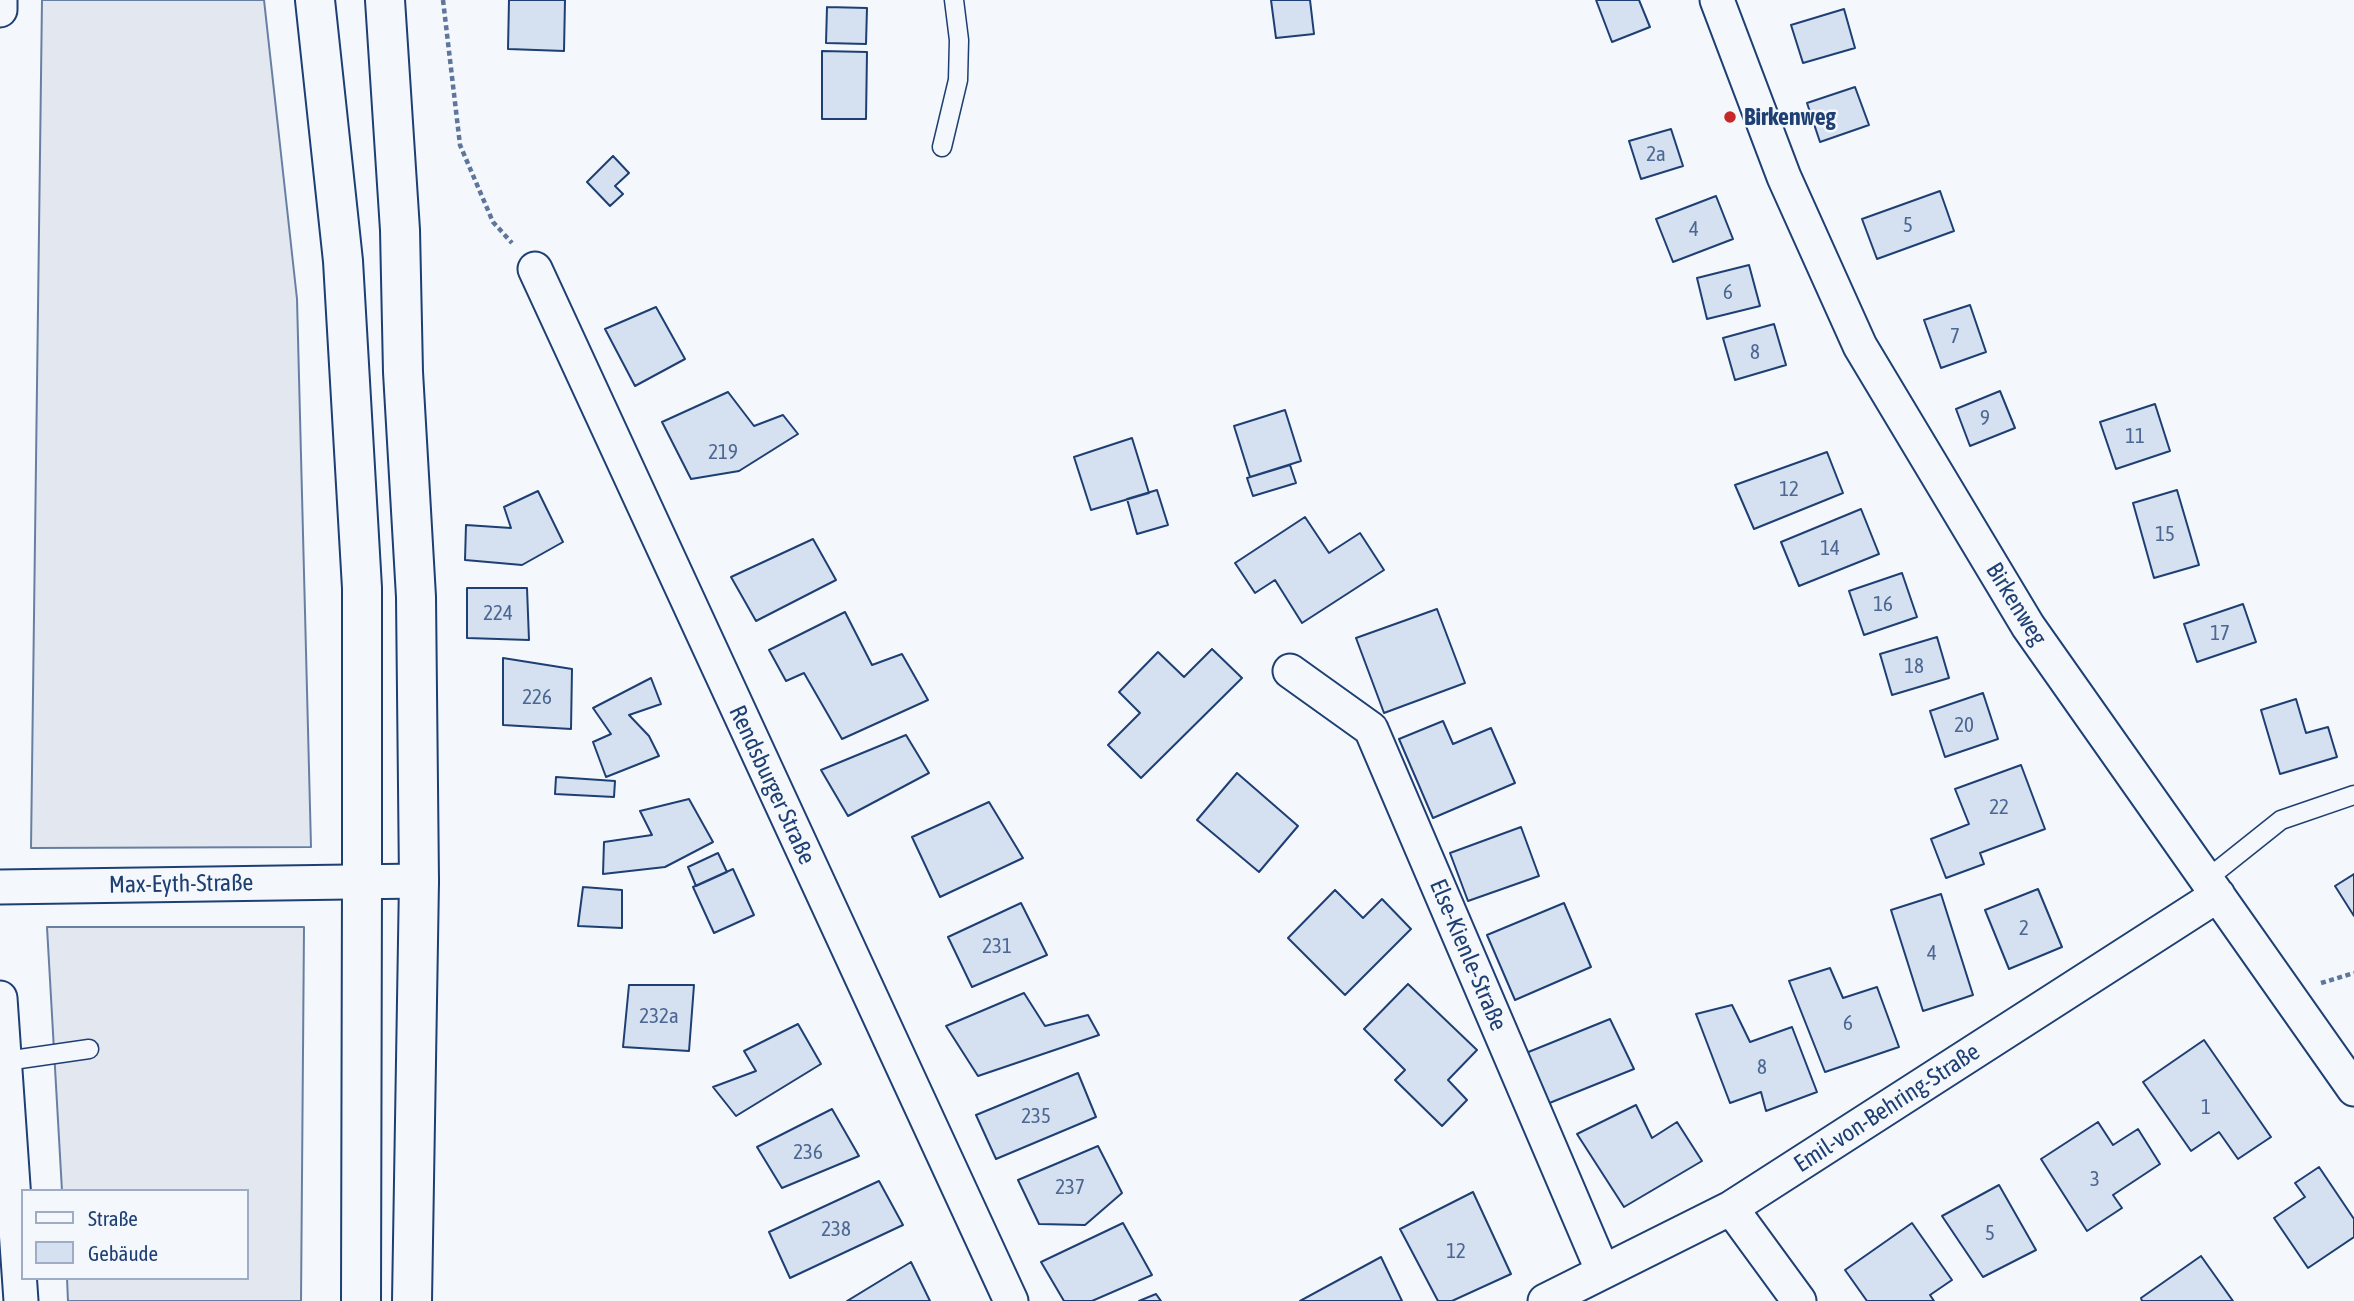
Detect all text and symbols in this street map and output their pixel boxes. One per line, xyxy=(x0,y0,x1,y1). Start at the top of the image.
place label: Birkenweg xyxy=(1744,103,1836,131)
marker: Birkenweg xyxy=(1722,109,1738,125)
house number: 2a xyxy=(1646,141,1666,167)
house number: 5 xyxy=(1903,212,1913,238)
house number: 4 xyxy=(1689,216,1699,242)
house number: 6 xyxy=(1723,279,1733,305)
house number: 7 xyxy=(1950,323,1960,349)
house number: 8 xyxy=(1750,339,1760,365)
house number: 9 xyxy=(1980,405,1990,431)
house number: 11 xyxy=(2125,423,2145,449)
house number: 219 xyxy=(708,439,738,465)
house number: 12 xyxy=(1779,476,1799,502)
house number: 15 xyxy=(2155,521,2175,547)
house number: 14 xyxy=(1820,535,1840,561)
street label: Birkenweg xyxy=(1979,557,2053,651)
house number: 16 xyxy=(1873,591,1893,617)
house number: 224 xyxy=(483,600,513,626)
house number: 17 xyxy=(2210,620,2230,646)
house number: 18 xyxy=(1904,653,1924,679)
house number: 226 xyxy=(522,684,552,710)
street label: Rendsburger Straße xyxy=(723,701,821,869)
house number: 20 xyxy=(1954,712,1974,738)
house number: 22 xyxy=(1989,794,2009,820)
street label: Max-Eyth-Straße xyxy=(108,868,254,900)
street label: Else-Kienle-Straße xyxy=(1423,875,1513,1035)
house number: 2 xyxy=(2019,915,2029,941)
house number: 231 xyxy=(982,933,1012,959)
house number: 4 xyxy=(1927,940,1937,966)
house number: 232a xyxy=(639,1003,679,1029)
house number: 6 xyxy=(1843,1010,1853,1036)
street label: Emil-von-Behring-Straße xyxy=(1789,1037,1985,1179)
house number: 8 xyxy=(1757,1054,1767,1080)
house number: 1 xyxy=(2201,1094,2211,1120)
house number: 235 xyxy=(1021,1103,1051,1129)
house number: 236 xyxy=(793,1139,823,1165)
house number: 3 xyxy=(2090,1166,2100,1192)
house number: 237 xyxy=(1055,1174,1085,1200)
legend xyxy=(21,1189,248,1280)
text: Straße xyxy=(88,1206,138,1230)
house number: 238 xyxy=(821,1216,851,1242)
house number: 5 xyxy=(1985,1220,1995,1246)
house number: 12 xyxy=(1446,1238,1466,1264)
text: Gebäude xyxy=(88,1241,158,1265)

